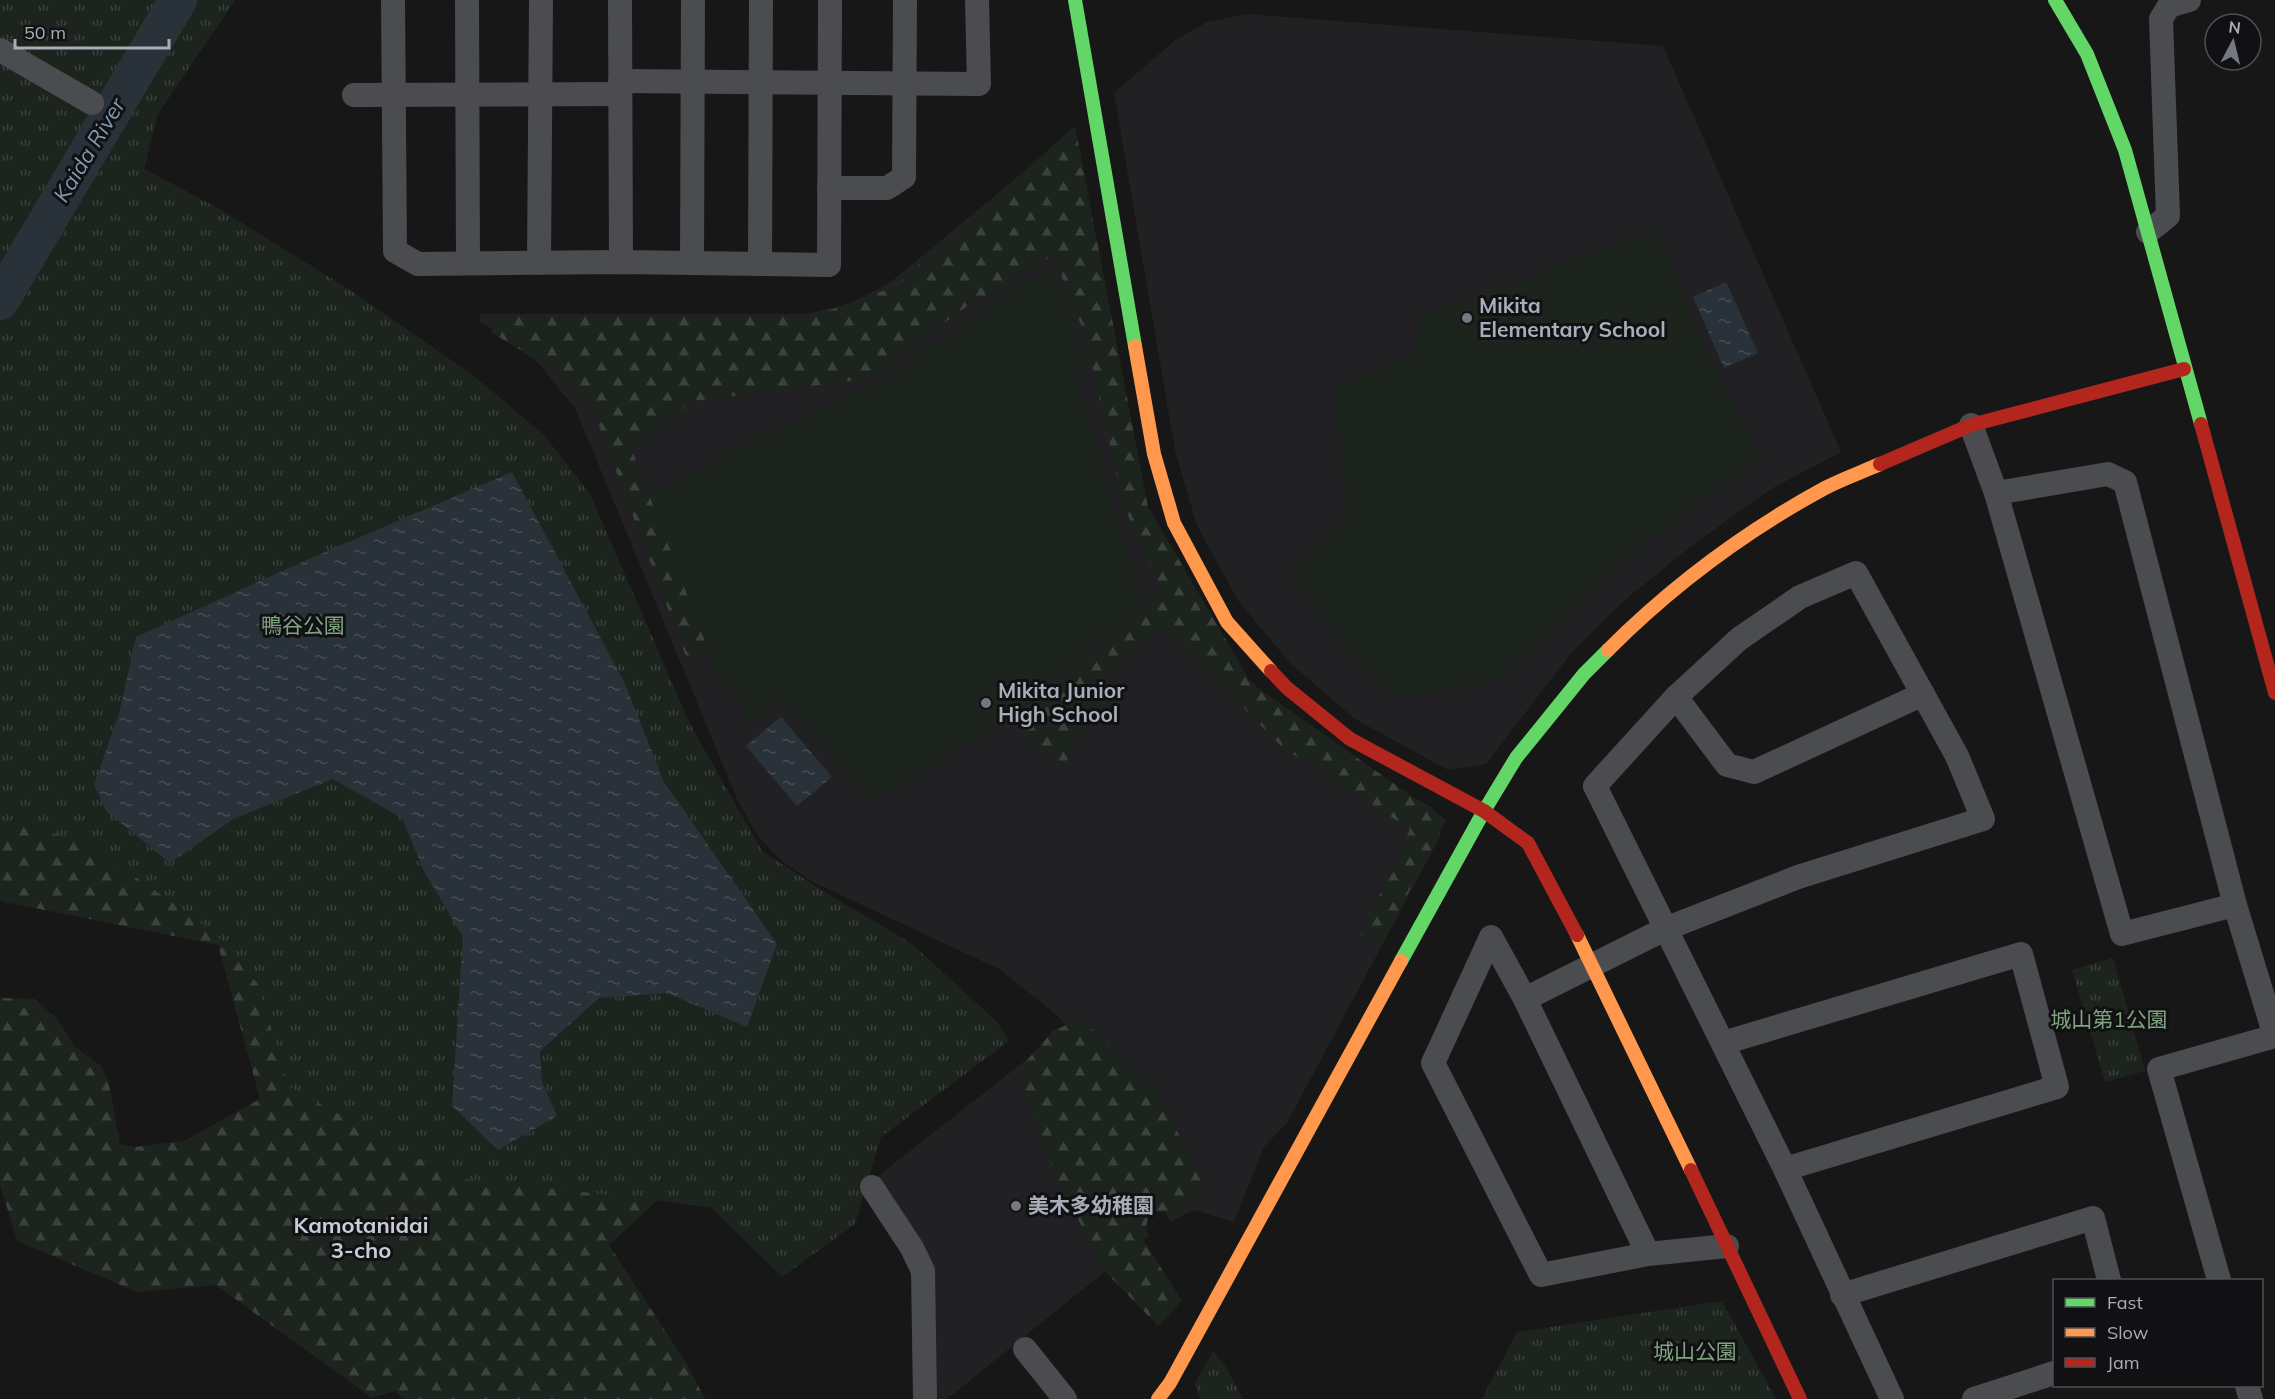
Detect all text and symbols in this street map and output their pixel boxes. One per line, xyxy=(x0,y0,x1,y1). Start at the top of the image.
scale bar xyxy=(15,12,170,50)
north arrow xyxy=(2203,12,2263,72)
text: N xyxy=(2228,16,2242,38)
text: 50 m xyxy=(24,21,66,44)
water label: Kaida River xyxy=(47,92,132,207)
place label: Mikita Elementary School xyxy=(1479,292,1666,342)
marker: Mikita Elementary School xyxy=(1460,311,1474,325)
park label: 鴨谷公園 xyxy=(261,612,345,638)
place label: Mikita Junior High School xyxy=(998,677,1125,727)
marker: Mikita Junior High School xyxy=(979,696,993,710)
park label: 城山第1公園 xyxy=(2050,1006,2168,1032)
place label: 美木多幼稚園 xyxy=(1028,1192,1154,1218)
marker: 美木多幼稚園 xyxy=(1009,1199,1023,1213)
district label: Kamotanidai 3-cho xyxy=(294,1211,429,1264)
legend xyxy=(2053,1279,2263,1387)
text: Fast xyxy=(2107,1291,2143,1314)
text: Slow xyxy=(2107,1321,2149,1344)
park label: 城山公園 xyxy=(1653,1338,1737,1364)
text: Jam xyxy=(2107,1351,2140,1374)

